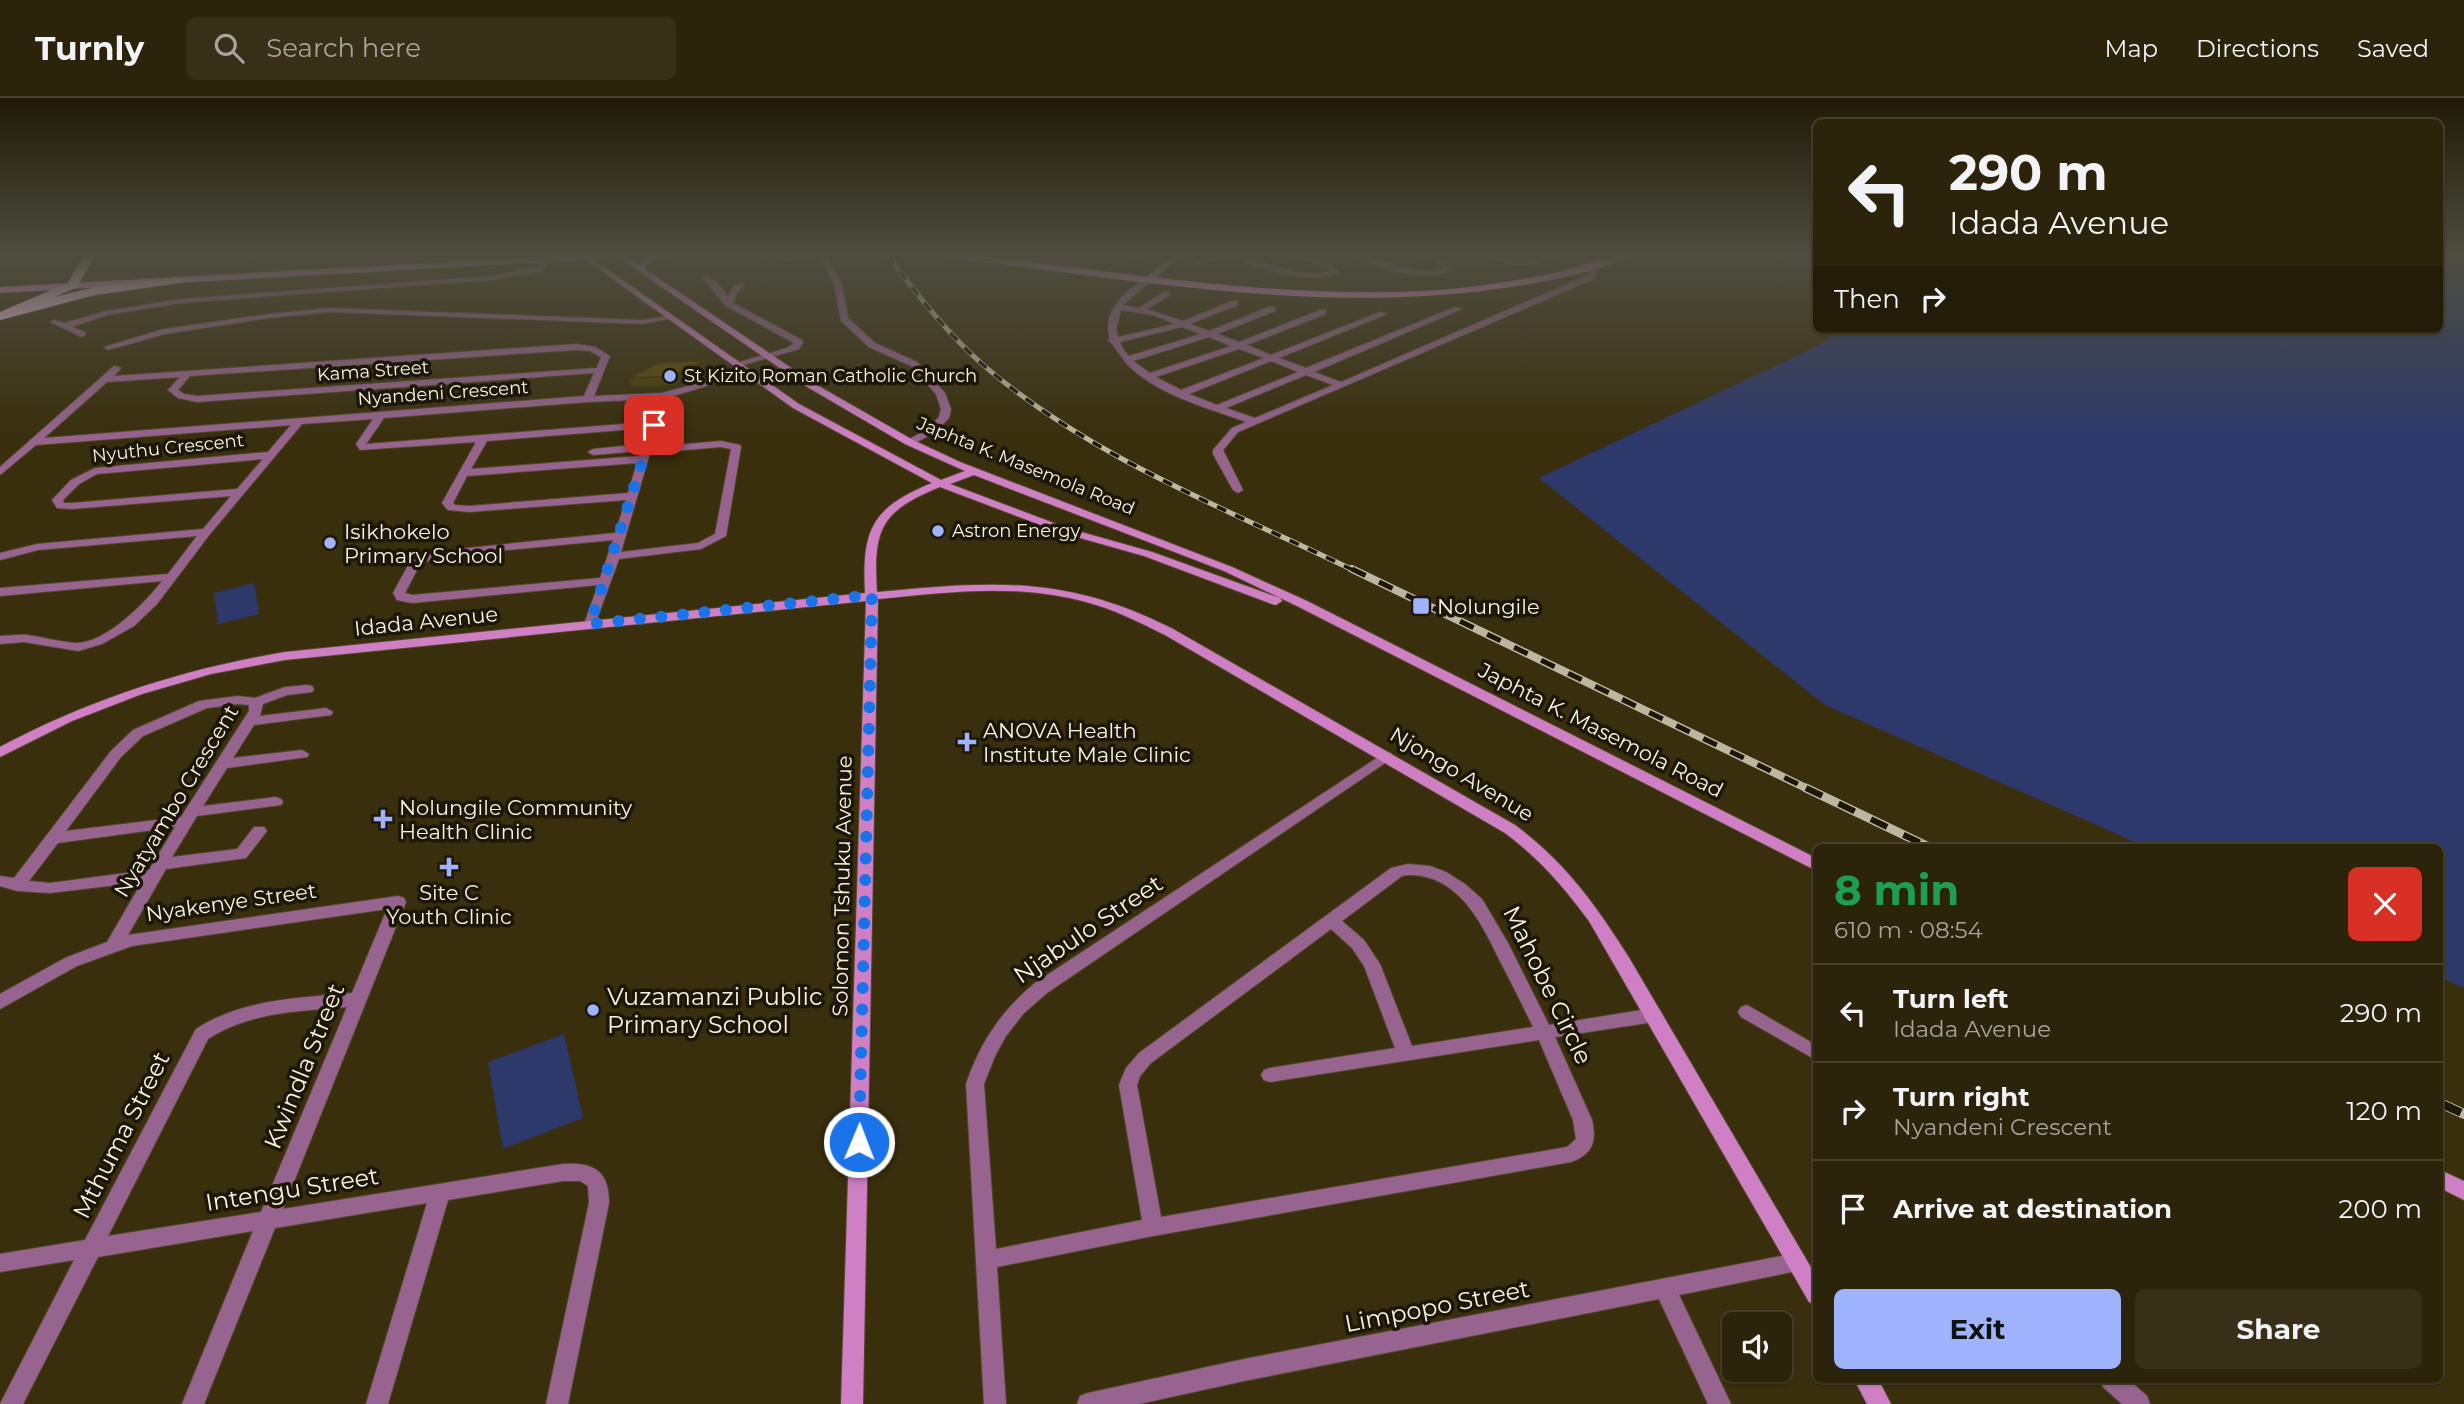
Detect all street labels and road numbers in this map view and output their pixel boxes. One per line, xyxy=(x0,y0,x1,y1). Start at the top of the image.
street label: Kama Street xyxy=(316,356,430,386)
street label: Nyandeni Crescent xyxy=(357,376,529,410)
street label: Japhta K. Masemola Road xyxy=(913,412,1138,520)
street label: Nyuthu Crescent xyxy=(91,429,245,467)
street label: Idada Avenue xyxy=(353,601,499,641)
street label: Japhta K. Masemola Road xyxy=(1473,657,1728,803)
street label: Nyatyambo Crescent xyxy=(109,700,243,902)
street label: Njongo Avenue xyxy=(1386,721,1538,827)
street label: Solomon Tshuku Avenue xyxy=(827,755,857,1017)
street label: Njabulo Street xyxy=(1008,868,1168,990)
street label: Nyakenye Street xyxy=(144,878,318,926)
street label: Mahobe Circle xyxy=(1497,901,1599,1069)
street label: Kwindla Street xyxy=(258,979,350,1153)
street label: Mthuma Street xyxy=(66,1046,176,1223)
street label: Intengu Street xyxy=(203,1161,381,1217)
street label: Limpopo Street xyxy=(1342,1274,1532,1338)

